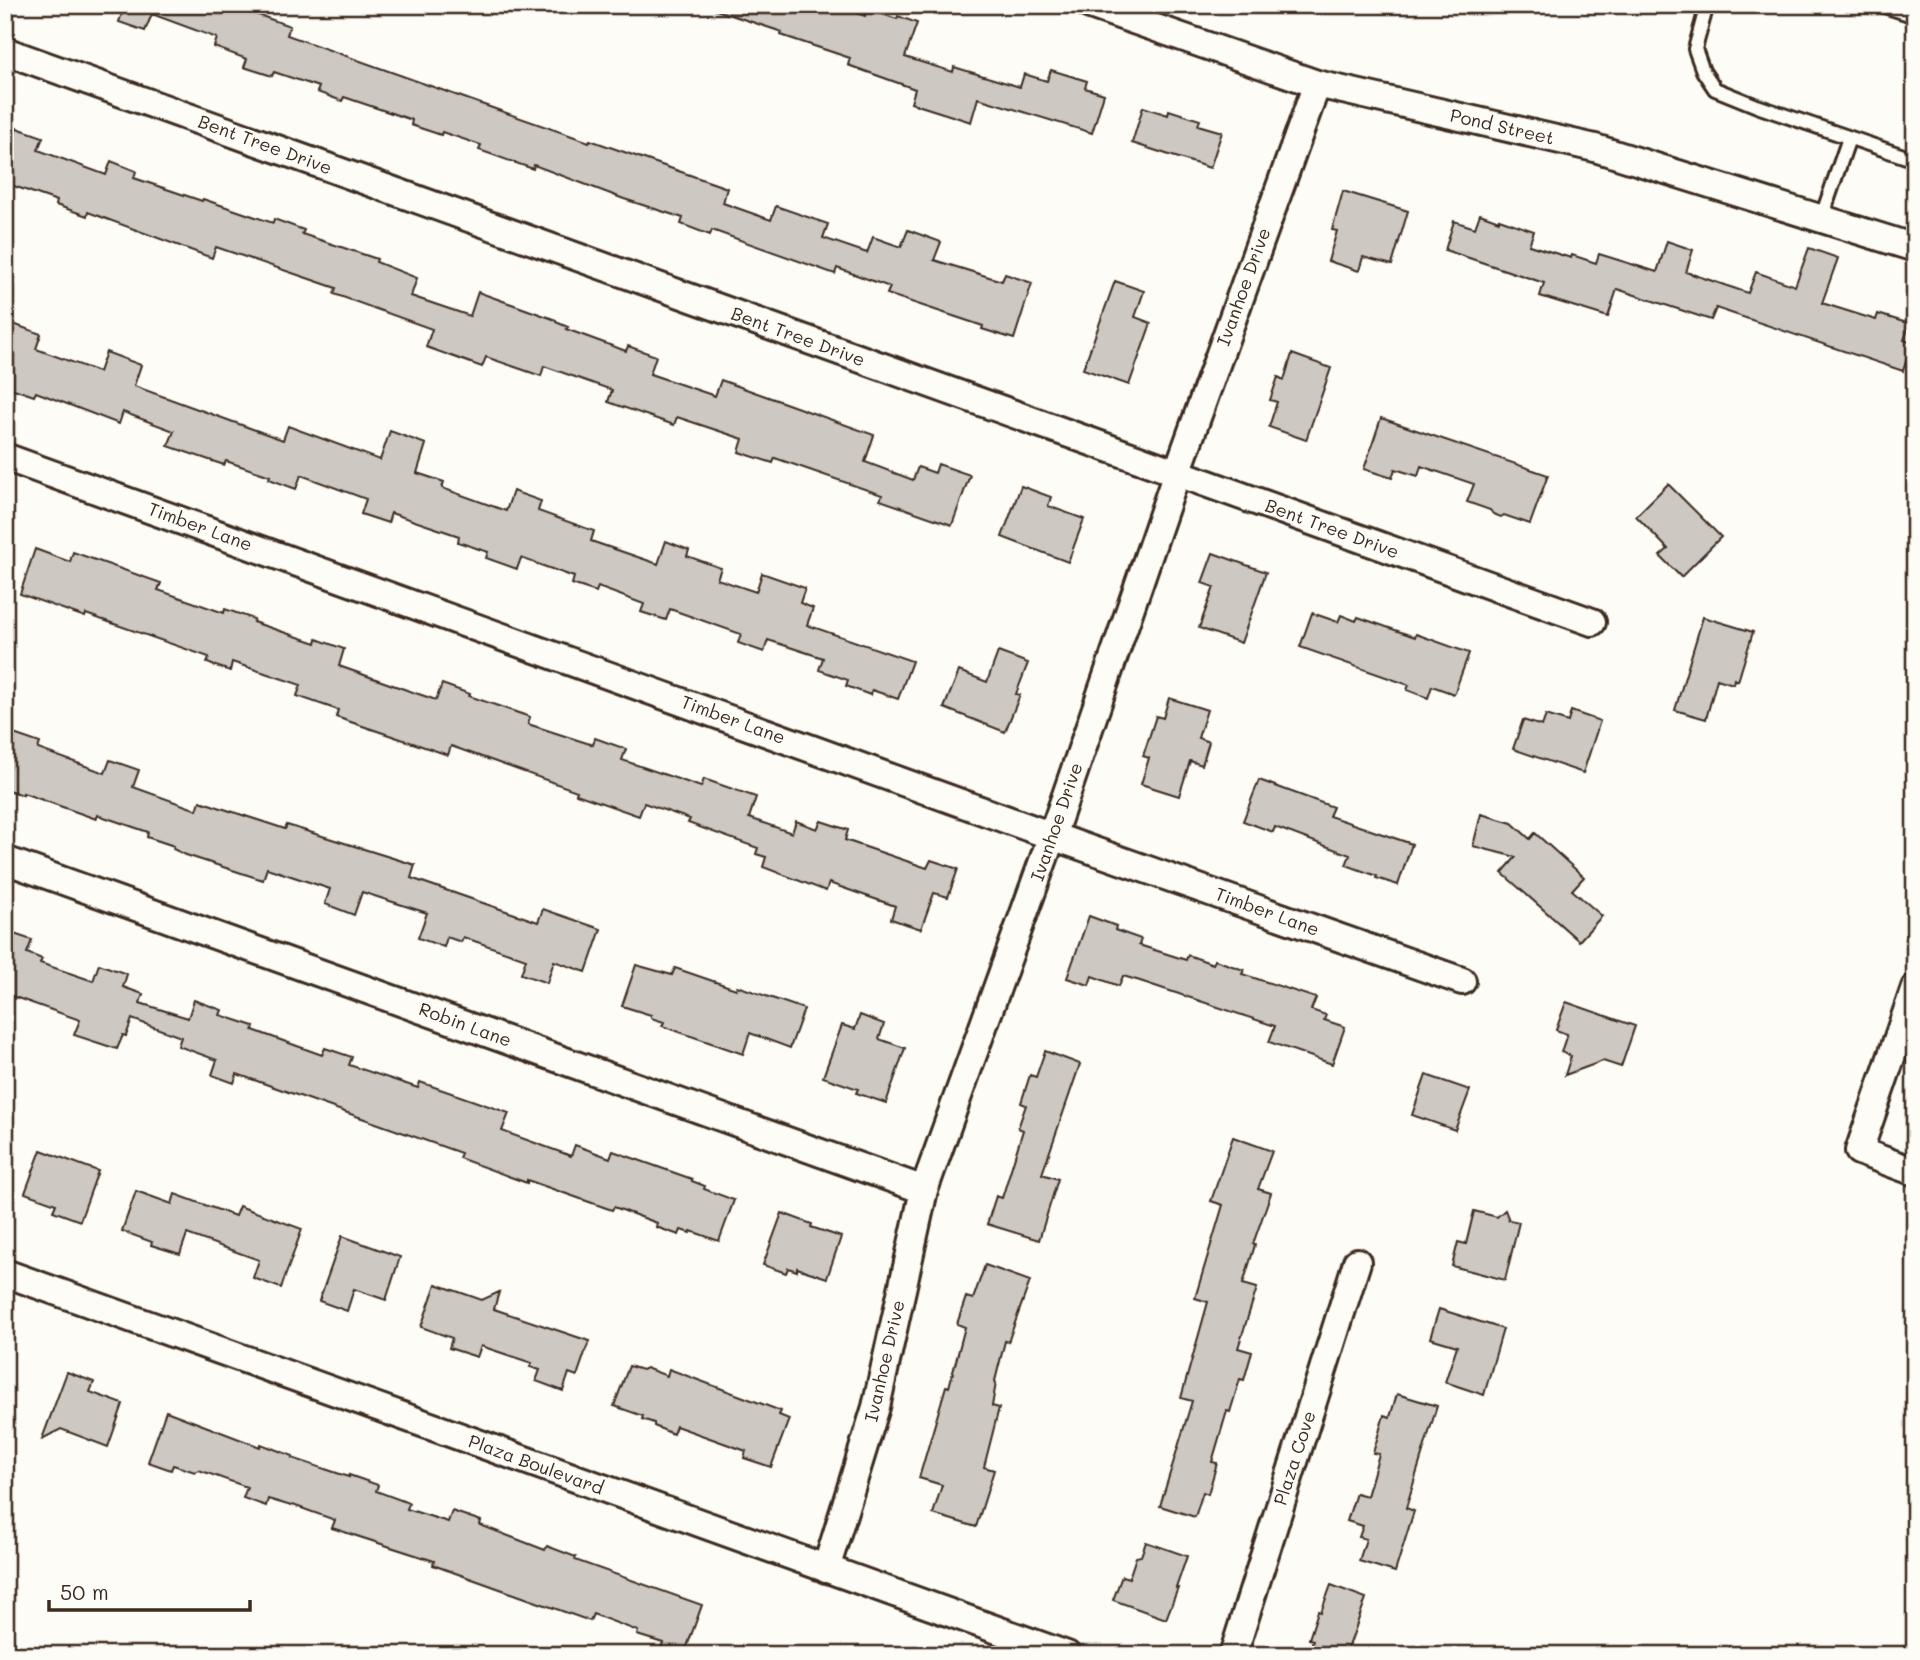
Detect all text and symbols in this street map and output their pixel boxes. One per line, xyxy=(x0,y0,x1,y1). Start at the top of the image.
street label: Pond Street xyxy=(1448,102,1557,150)
street label: Bent Tree Drive xyxy=(195,109,336,179)
street label: Ivanhoe Drive xyxy=(1211,224,1276,349)
street label: Bent Tree Drive xyxy=(728,301,869,371)
street label: Bent Tree Drive xyxy=(1262,493,1403,563)
street label: Timber Lane xyxy=(145,496,256,556)
street label: Timber Lane xyxy=(678,689,789,749)
street label: Ivanhoe Drive xyxy=(1025,759,1088,884)
street label: Timber Lane xyxy=(1212,881,1323,941)
street label: Robin Lane xyxy=(416,996,515,1052)
street label: Ivanhoe Drive xyxy=(858,1298,910,1424)
street label: Plaza Cove xyxy=(1268,1407,1321,1508)
street label: Plaza Boulevard xyxy=(465,1428,607,1500)
scale bar xyxy=(49,1569,250,1613)
text: 50 m xyxy=(60,1578,109,1605)

